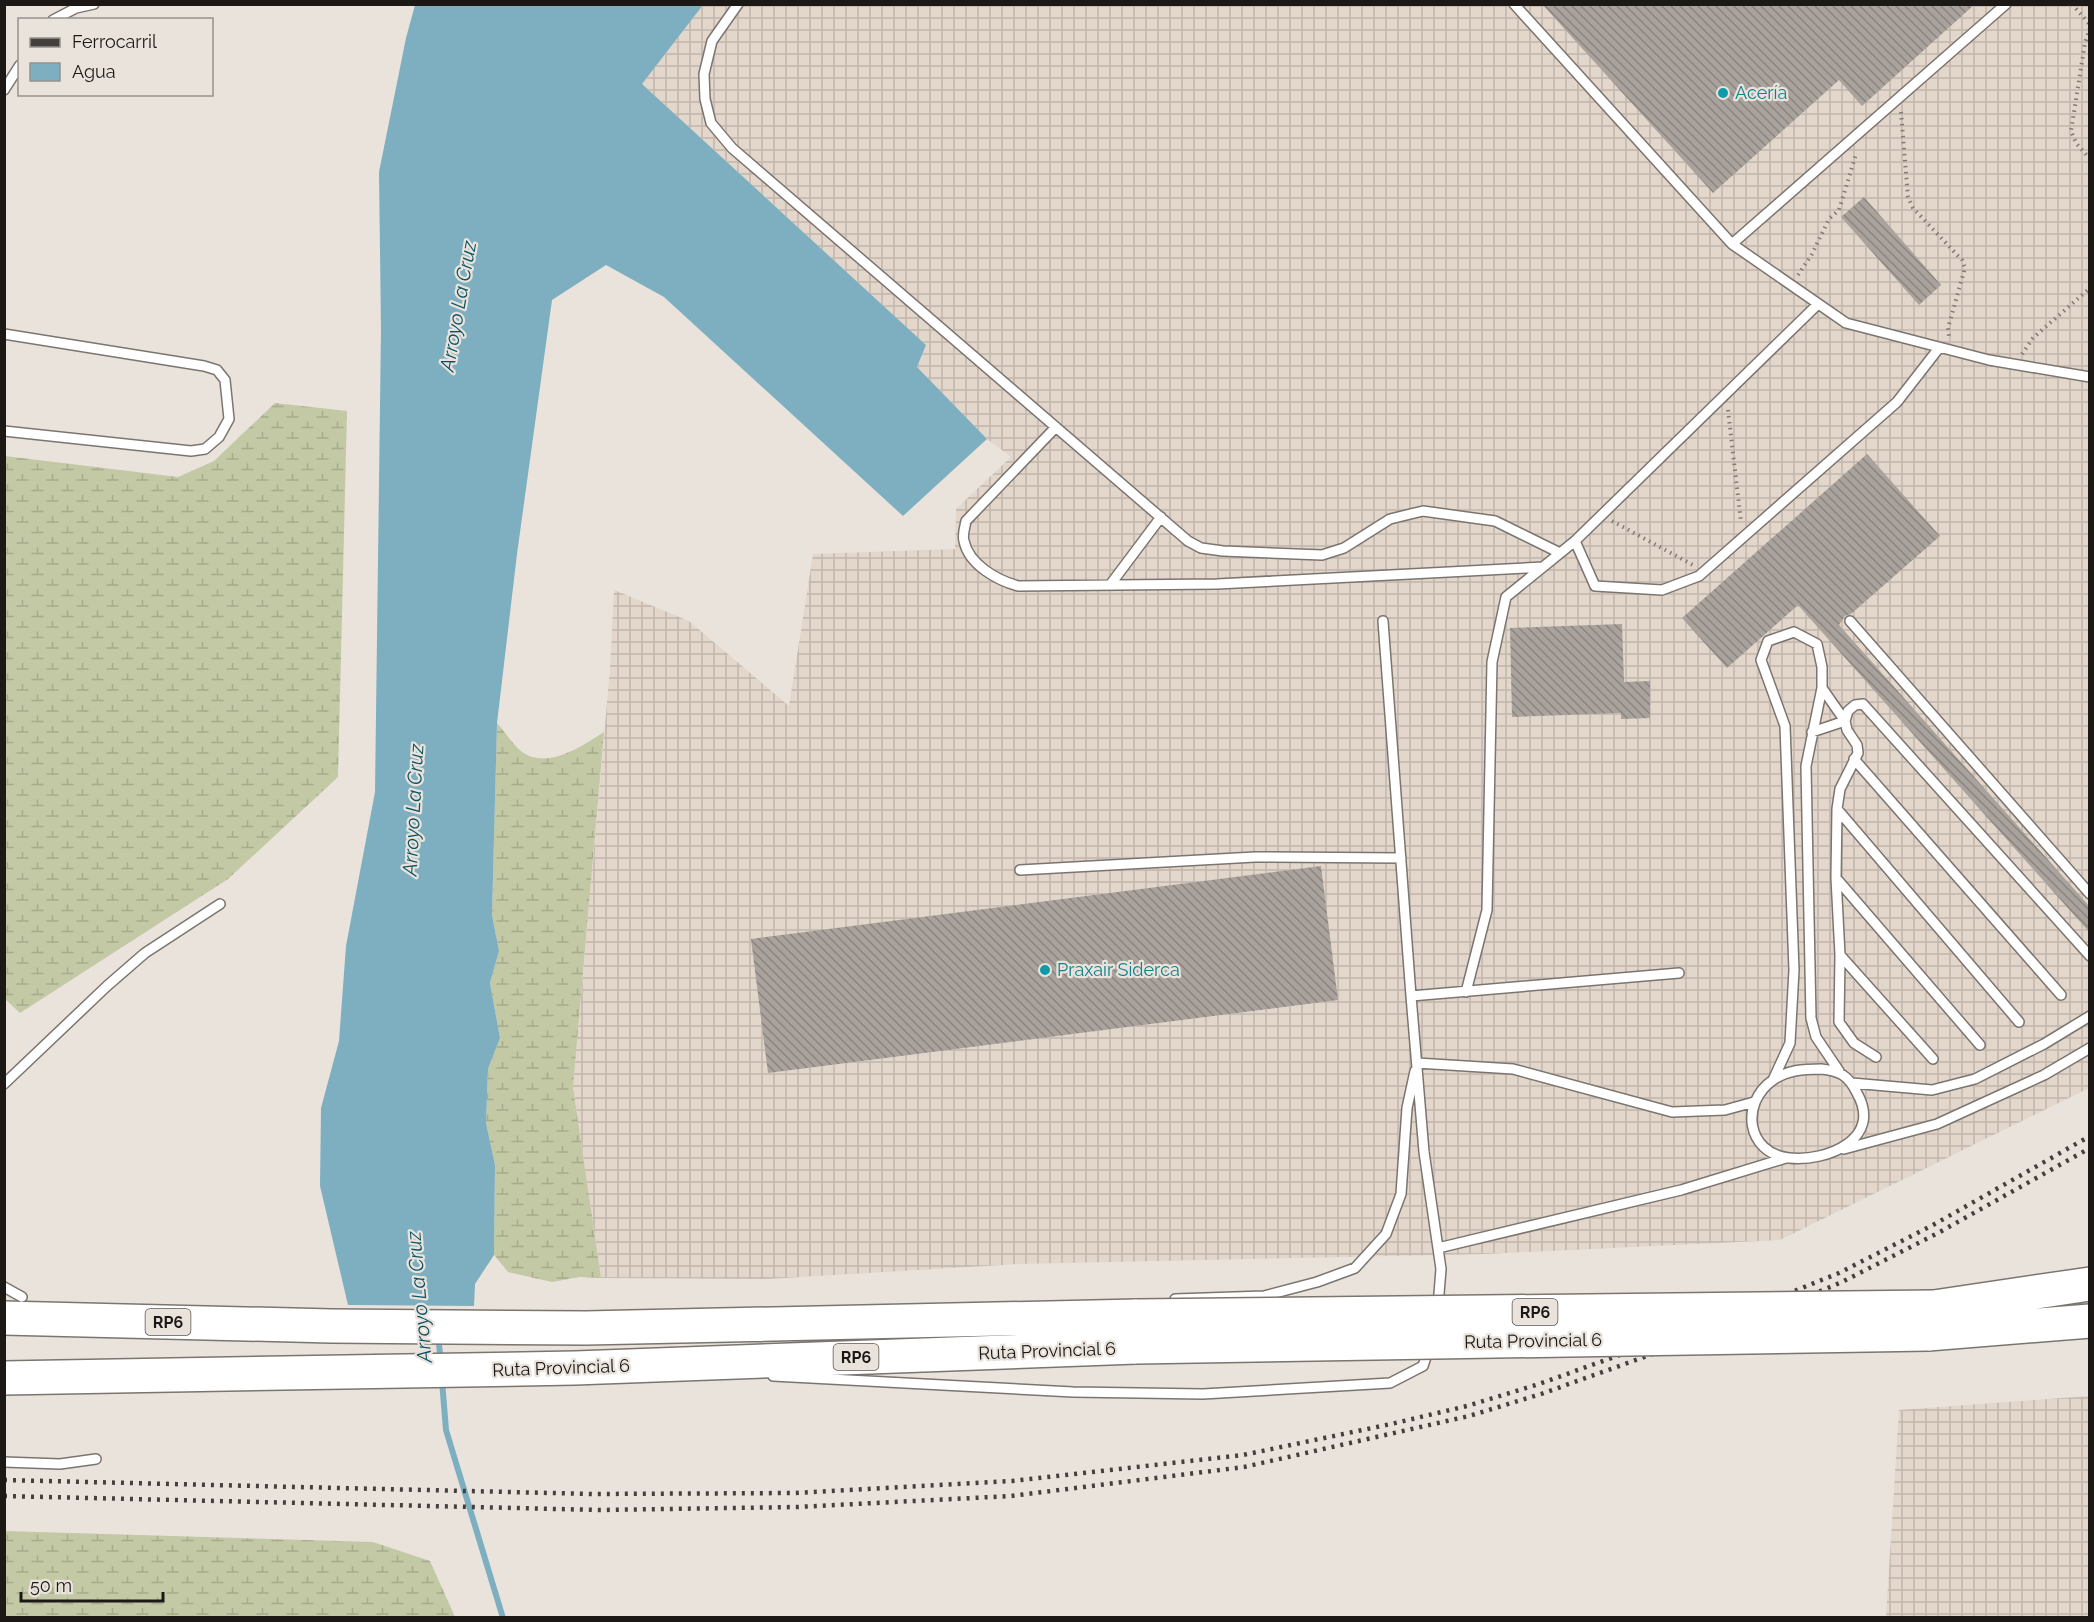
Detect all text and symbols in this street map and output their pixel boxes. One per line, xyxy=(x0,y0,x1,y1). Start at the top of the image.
legend xyxy=(18,18,213,96)
text: Ferrocarril xyxy=(72,31,157,52)
text: Agua xyxy=(72,61,116,82)
place label: Acería xyxy=(1735,82,1787,103)
marker: Acería xyxy=(1716,86,1730,100)
water label: Arroyo La Cruz xyxy=(435,238,481,374)
water label: Arroyo La Cruz xyxy=(398,743,428,877)
place label: Praxair Siderca xyxy=(1057,959,1180,980)
marker: Praxair Siderca xyxy=(1038,963,1052,977)
water label: Arroyo La Cruz xyxy=(401,1230,437,1365)
road number: RP6 xyxy=(1512,1299,1558,1325)
road number: RP6 xyxy=(146,1309,190,1335)
street label: Ruta Provincial 6 xyxy=(1464,1329,1602,1352)
street label: Ruta Provincial 6 xyxy=(978,1338,1116,1363)
road number: RP6 xyxy=(834,1344,878,1370)
street label: Ruta Provincial 6 xyxy=(492,1355,630,1380)
scale bar xyxy=(21,1565,164,1603)
text: 50 m xyxy=(30,1575,72,1596)

